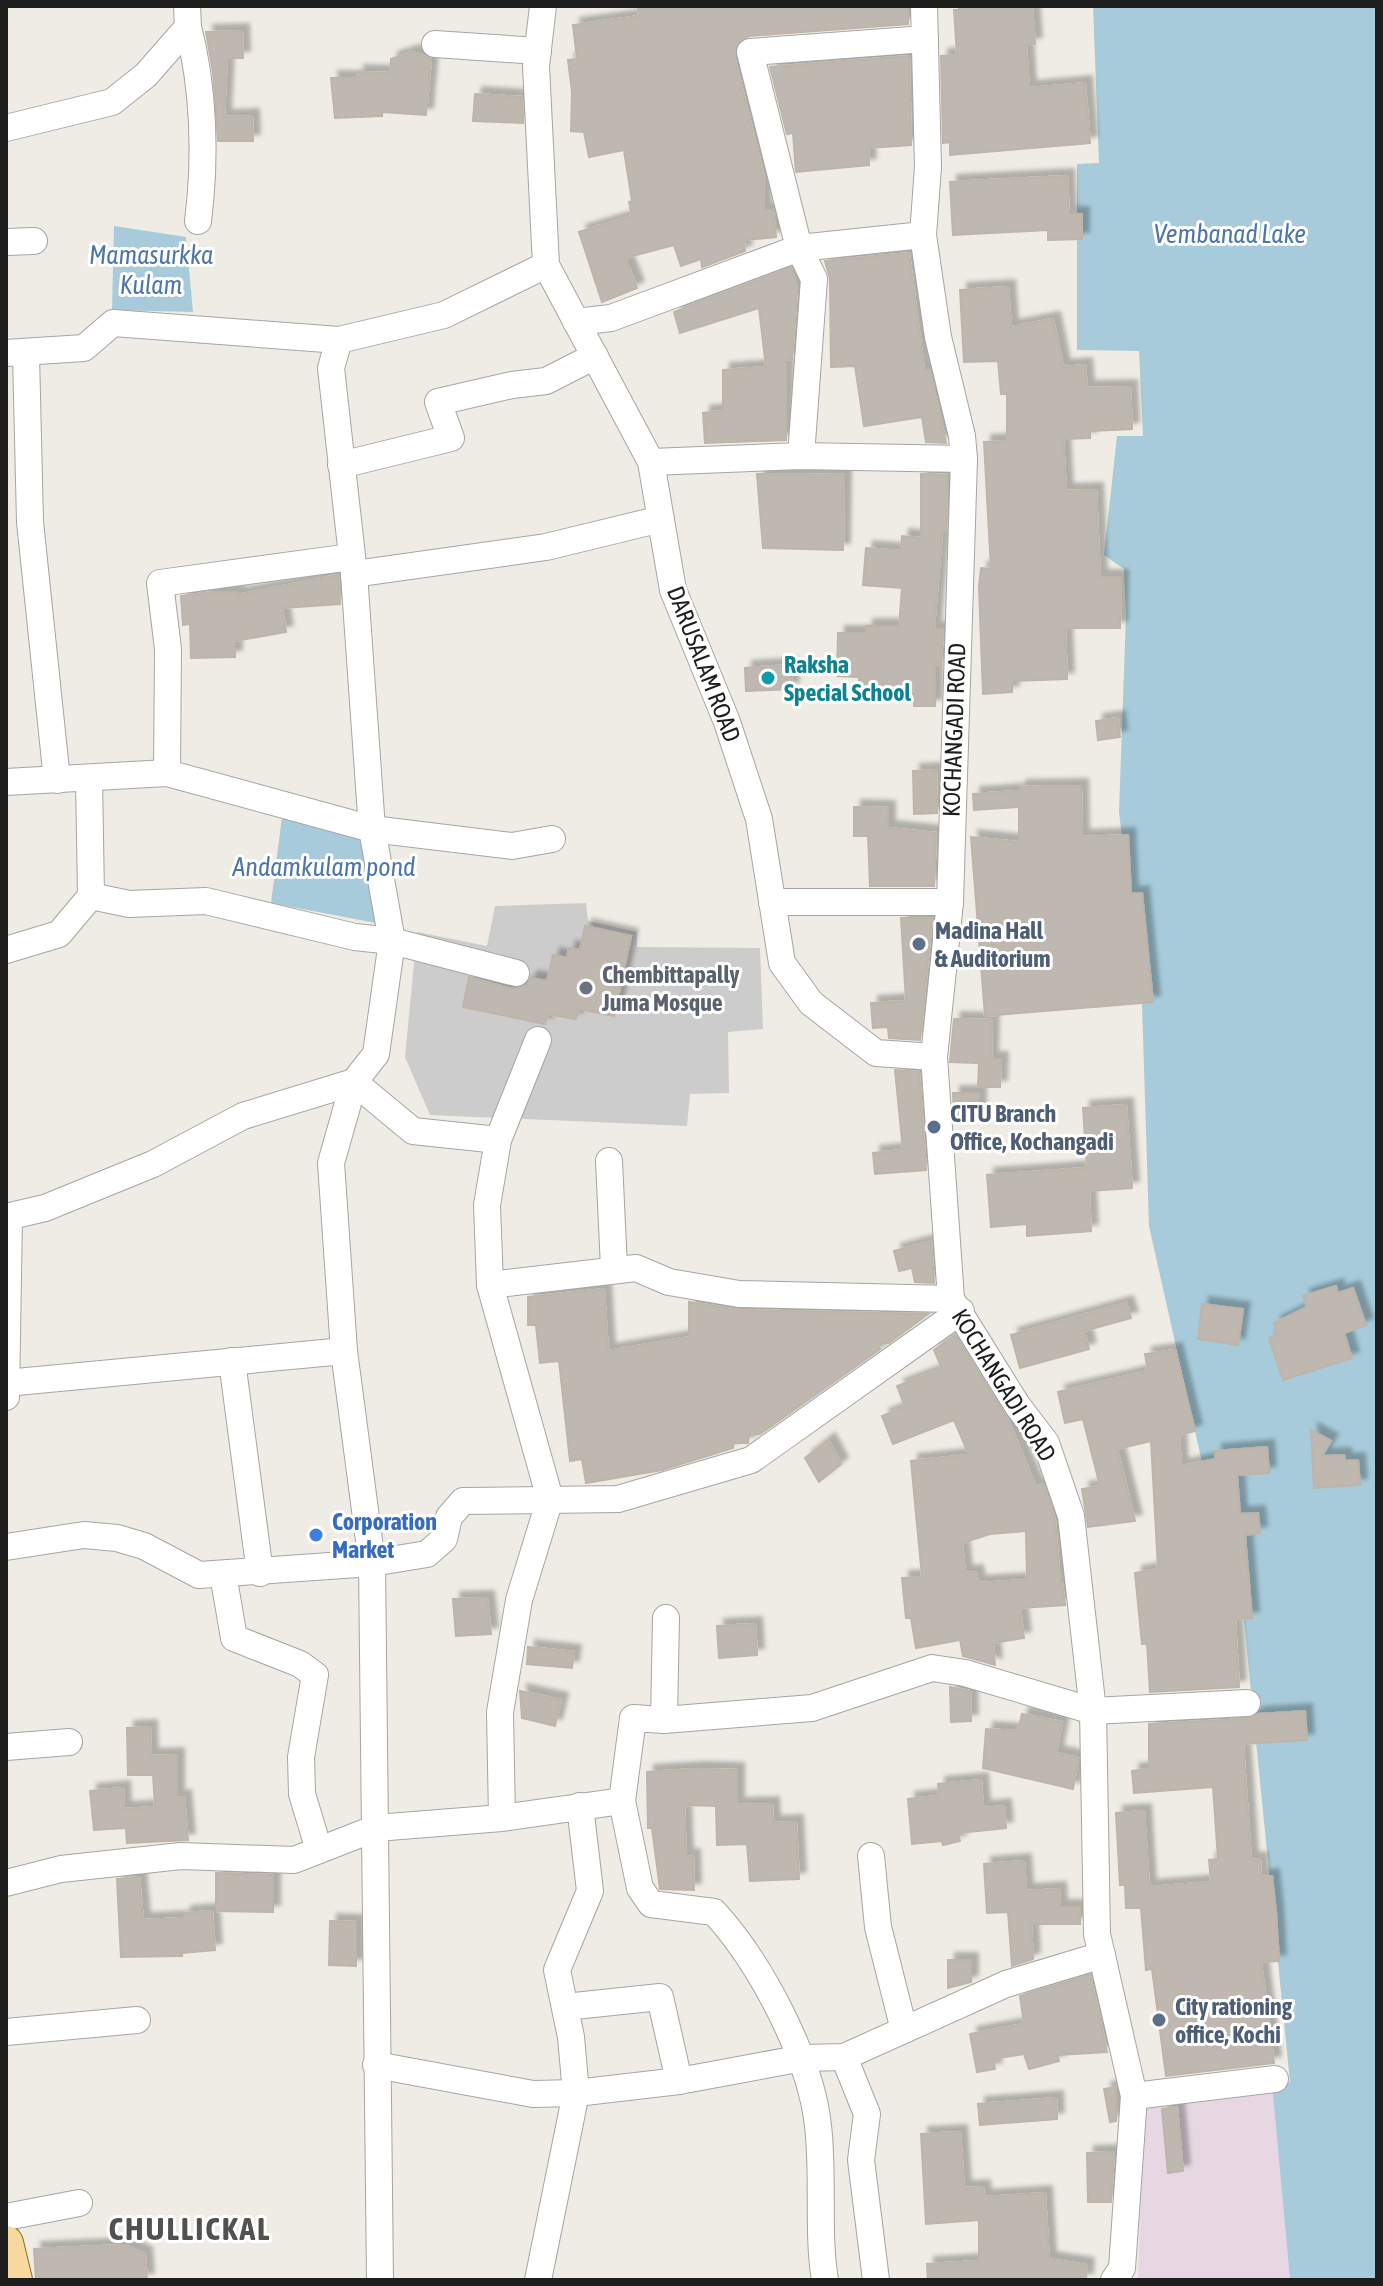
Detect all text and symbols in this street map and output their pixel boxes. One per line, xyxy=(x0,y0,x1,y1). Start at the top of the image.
water label: Vembanad Lake xyxy=(1154,219,1306,249)
water label: Mamasurkka Kulam xyxy=(89,240,213,300)
street label: DARUSALAM ROAD xyxy=(662,582,746,746)
street label: KOCHANGADI ROAD xyxy=(937,643,971,817)
place label: Raksha Special School xyxy=(784,651,912,706)
marker: Raksha Special School xyxy=(759,669,777,687)
water label: Andamkulam pond xyxy=(232,852,415,882)
place label: Madina Hall & Auditorium xyxy=(935,917,1050,972)
marker: Madina Hall & Auditorium xyxy=(910,935,928,953)
place label: Chembittapally Juma Mosque xyxy=(601,961,740,1016)
marker: Chembittapally Juma Mosque xyxy=(577,979,595,997)
place label: CITU Branch Office, Kochangadi xyxy=(950,1100,1114,1155)
marker: CITU Branch Office, Kochangadi xyxy=(925,1118,943,1136)
street label: KOCHANGADI ROAD xyxy=(946,1304,1062,1466)
place label: Corporation Market xyxy=(332,1508,437,1563)
marker: Corporation Market xyxy=(307,1526,325,1544)
place label: City rationing office, Kochi xyxy=(1175,1993,1293,2048)
marker: City rationing office, Kochi xyxy=(1150,2011,1168,2029)
district label: CHULLICKAL xyxy=(109,2210,271,2247)

